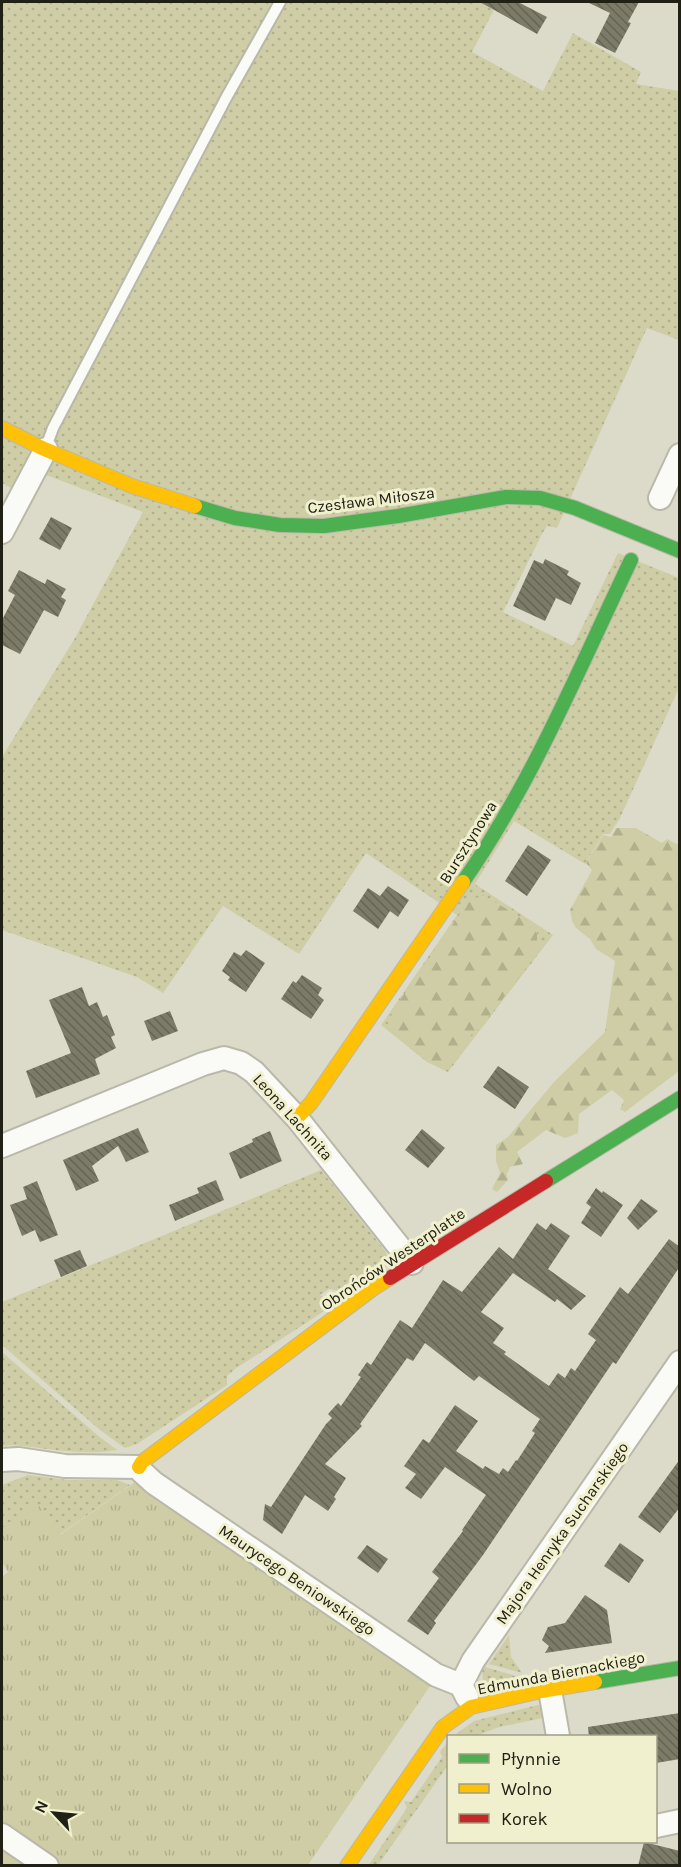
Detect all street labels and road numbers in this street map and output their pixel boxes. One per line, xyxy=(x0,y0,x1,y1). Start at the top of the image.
street label: Czesława Miłosza xyxy=(306,483,436,517)
street label: Bursztynowa xyxy=(435,797,501,887)
street label: Leona Lachnita xyxy=(249,1070,337,1164)
street label: Obrońców Westerplatte xyxy=(317,1204,469,1314)
street label: Majora Henryka Sucharskiego xyxy=(492,1438,632,1628)
street label: Maurycego Beniowskiego xyxy=(215,1521,379,1639)
street label: Edmunda Biernackiego xyxy=(476,1647,646,1699)

